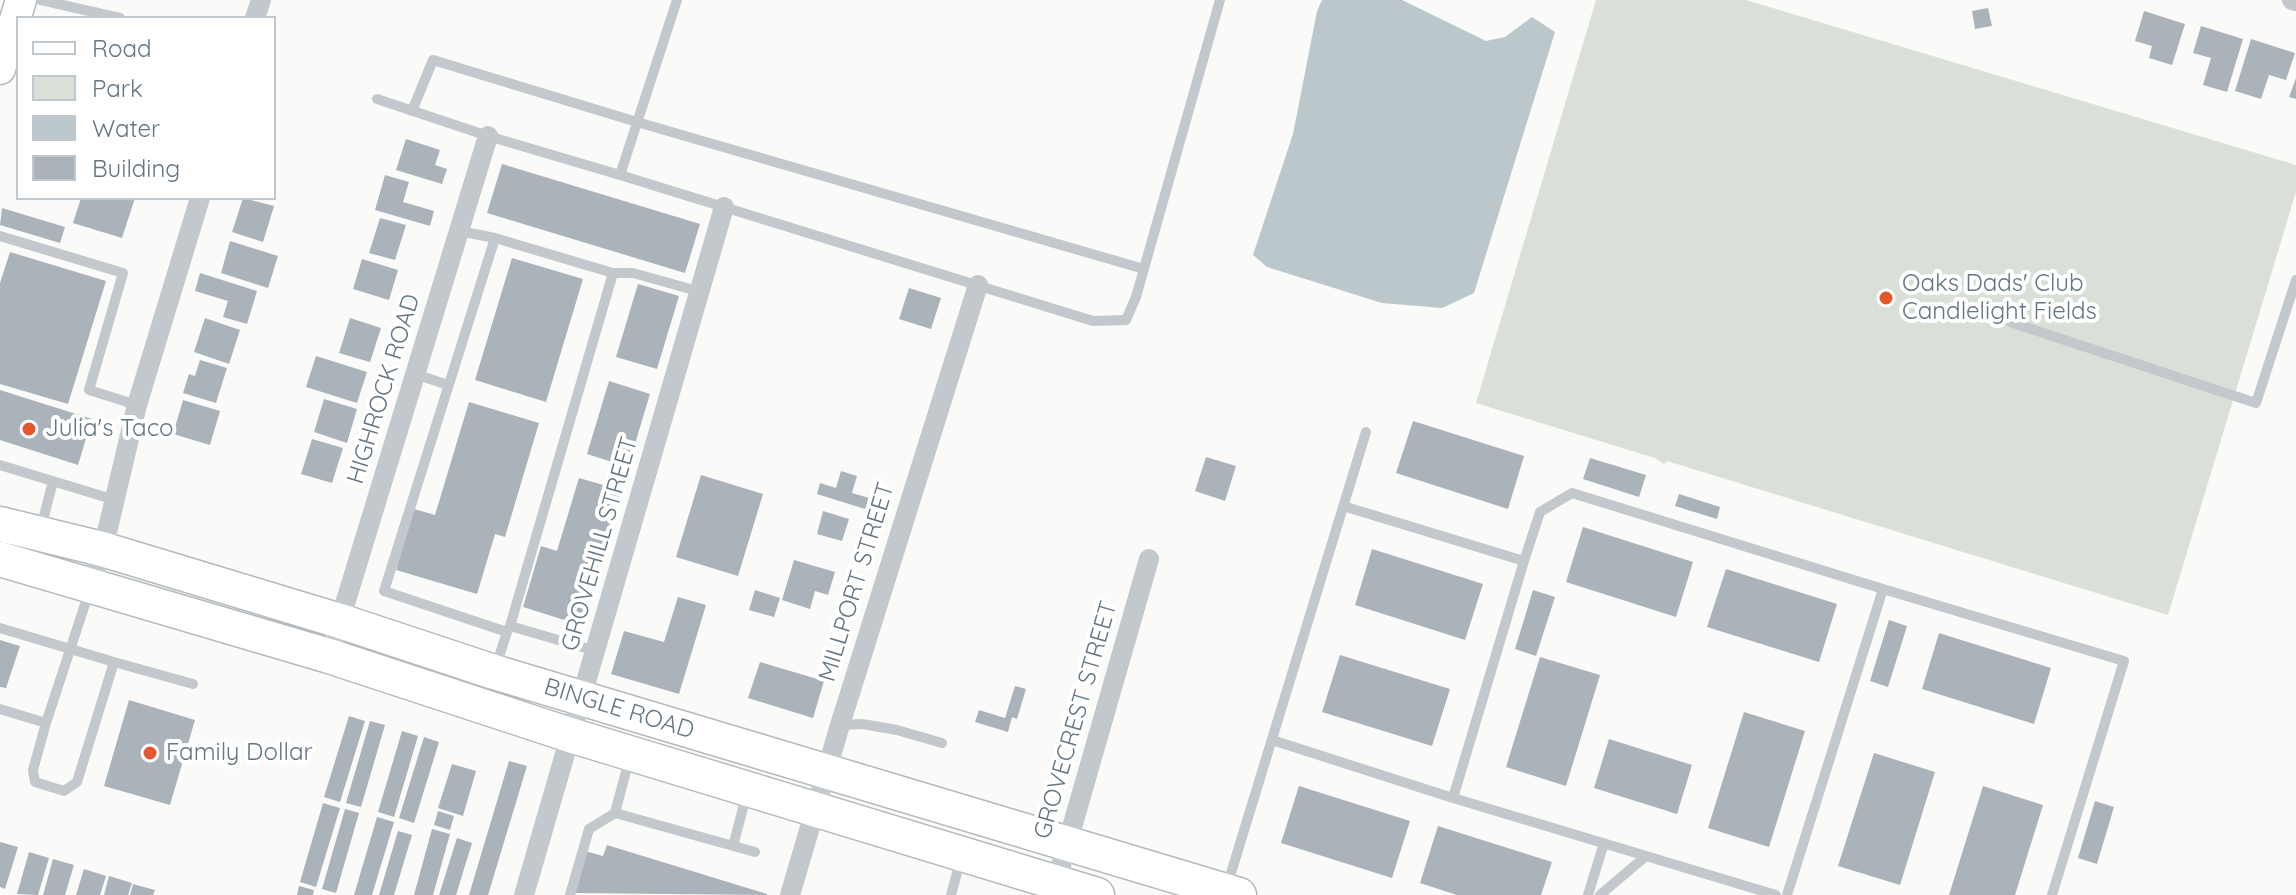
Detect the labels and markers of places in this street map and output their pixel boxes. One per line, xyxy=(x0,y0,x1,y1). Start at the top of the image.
place label: Oaks Dads' Club Candlelight Fields xyxy=(1902,270,2097,326)
marker: Oaks Dads' Club Candlelight Fields xyxy=(1877,289,1895,307)
place label: Julia's Taco xyxy=(45,415,174,443)
marker: Julia's Taco xyxy=(20,420,38,438)
place label: Family Dollar xyxy=(166,739,313,767)
marker: Family Dollar xyxy=(141,744,159,762)

